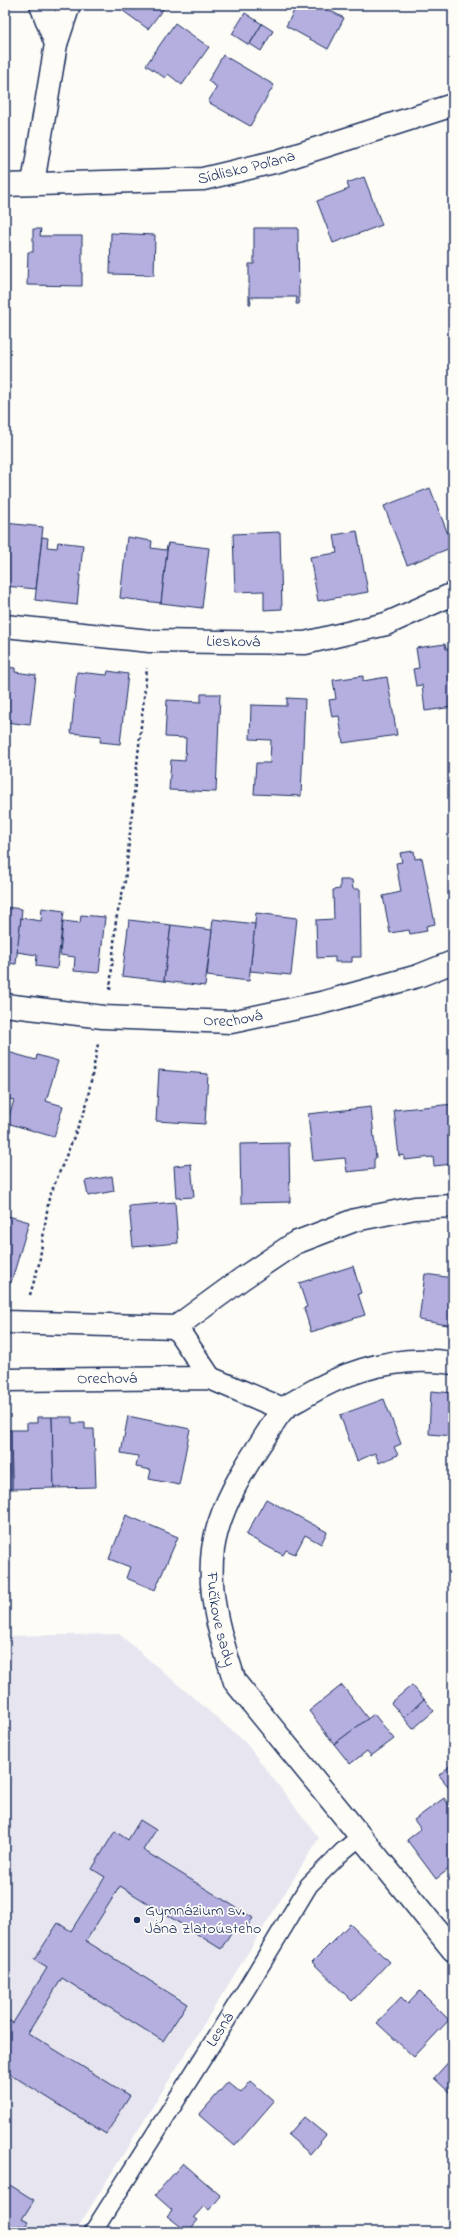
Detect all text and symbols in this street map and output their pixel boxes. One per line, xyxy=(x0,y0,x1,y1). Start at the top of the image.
street label: Sídlisko Poľana xyxy=(195,144,299,192)
street label: Liesková xyxy=(206,630,260,654)
street label: Orechová xyxy=(203,1004,265,1034)
street label: Orechová xyxy=(77,1367,137,1391)
street label: Fučíkove sady xyxy=(199,1571,241,1670)
place label: Gymnázium sv. Jána Zlatoústeho xyxy=(145,1899,261,1941)
marker: Gymnázium sv. Jána Zlatoústeho xyxy=(132,1915,142,1925)
street label: Lesná xyxy=(200,2008,241,2052)

